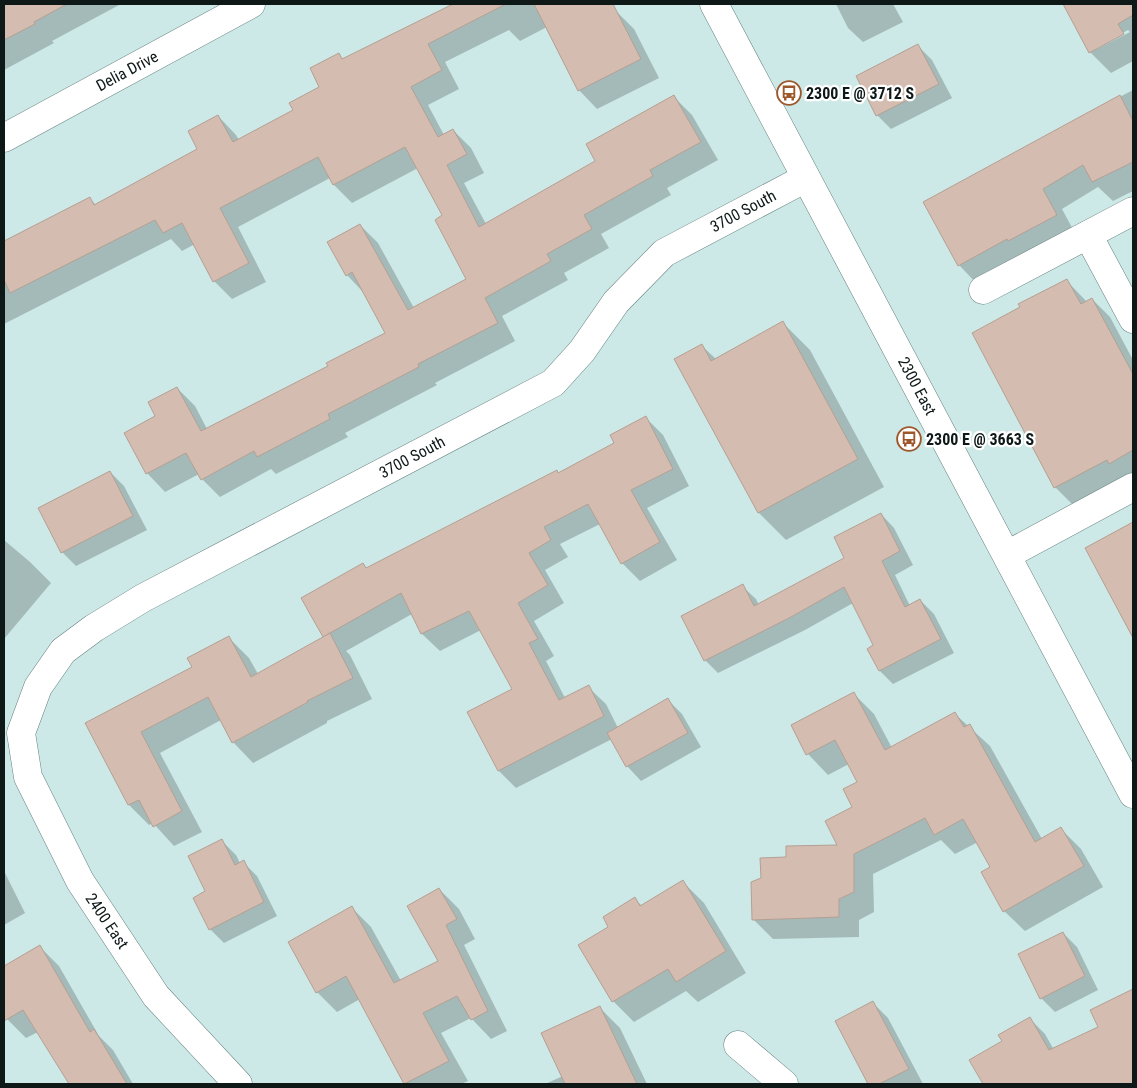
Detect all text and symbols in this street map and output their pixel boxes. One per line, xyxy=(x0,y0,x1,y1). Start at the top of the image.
street label: Delia Drive xyxy=(93,47,161,95)
bus stop icon: 2300 E @ 3712 S xyxy=(776,80,802,106)
place label: 2300 E @ 3712 S xyxy=(806,84,915,103)
street label: 3700 South xyxy=(707,186,779,236)
street label: 2300 East xyxy=(894,354,940,418)
bus stop icon: 2300 E @ 3663 S xyxy=(896,426,922,452)
place label: 2300 E @ 3663 S xyxy=(926,430,1035,449)
street label: 3700 South xyxy=(376,432,448,482)
street label: 2400 East xyxy=(82,890,133,953)

